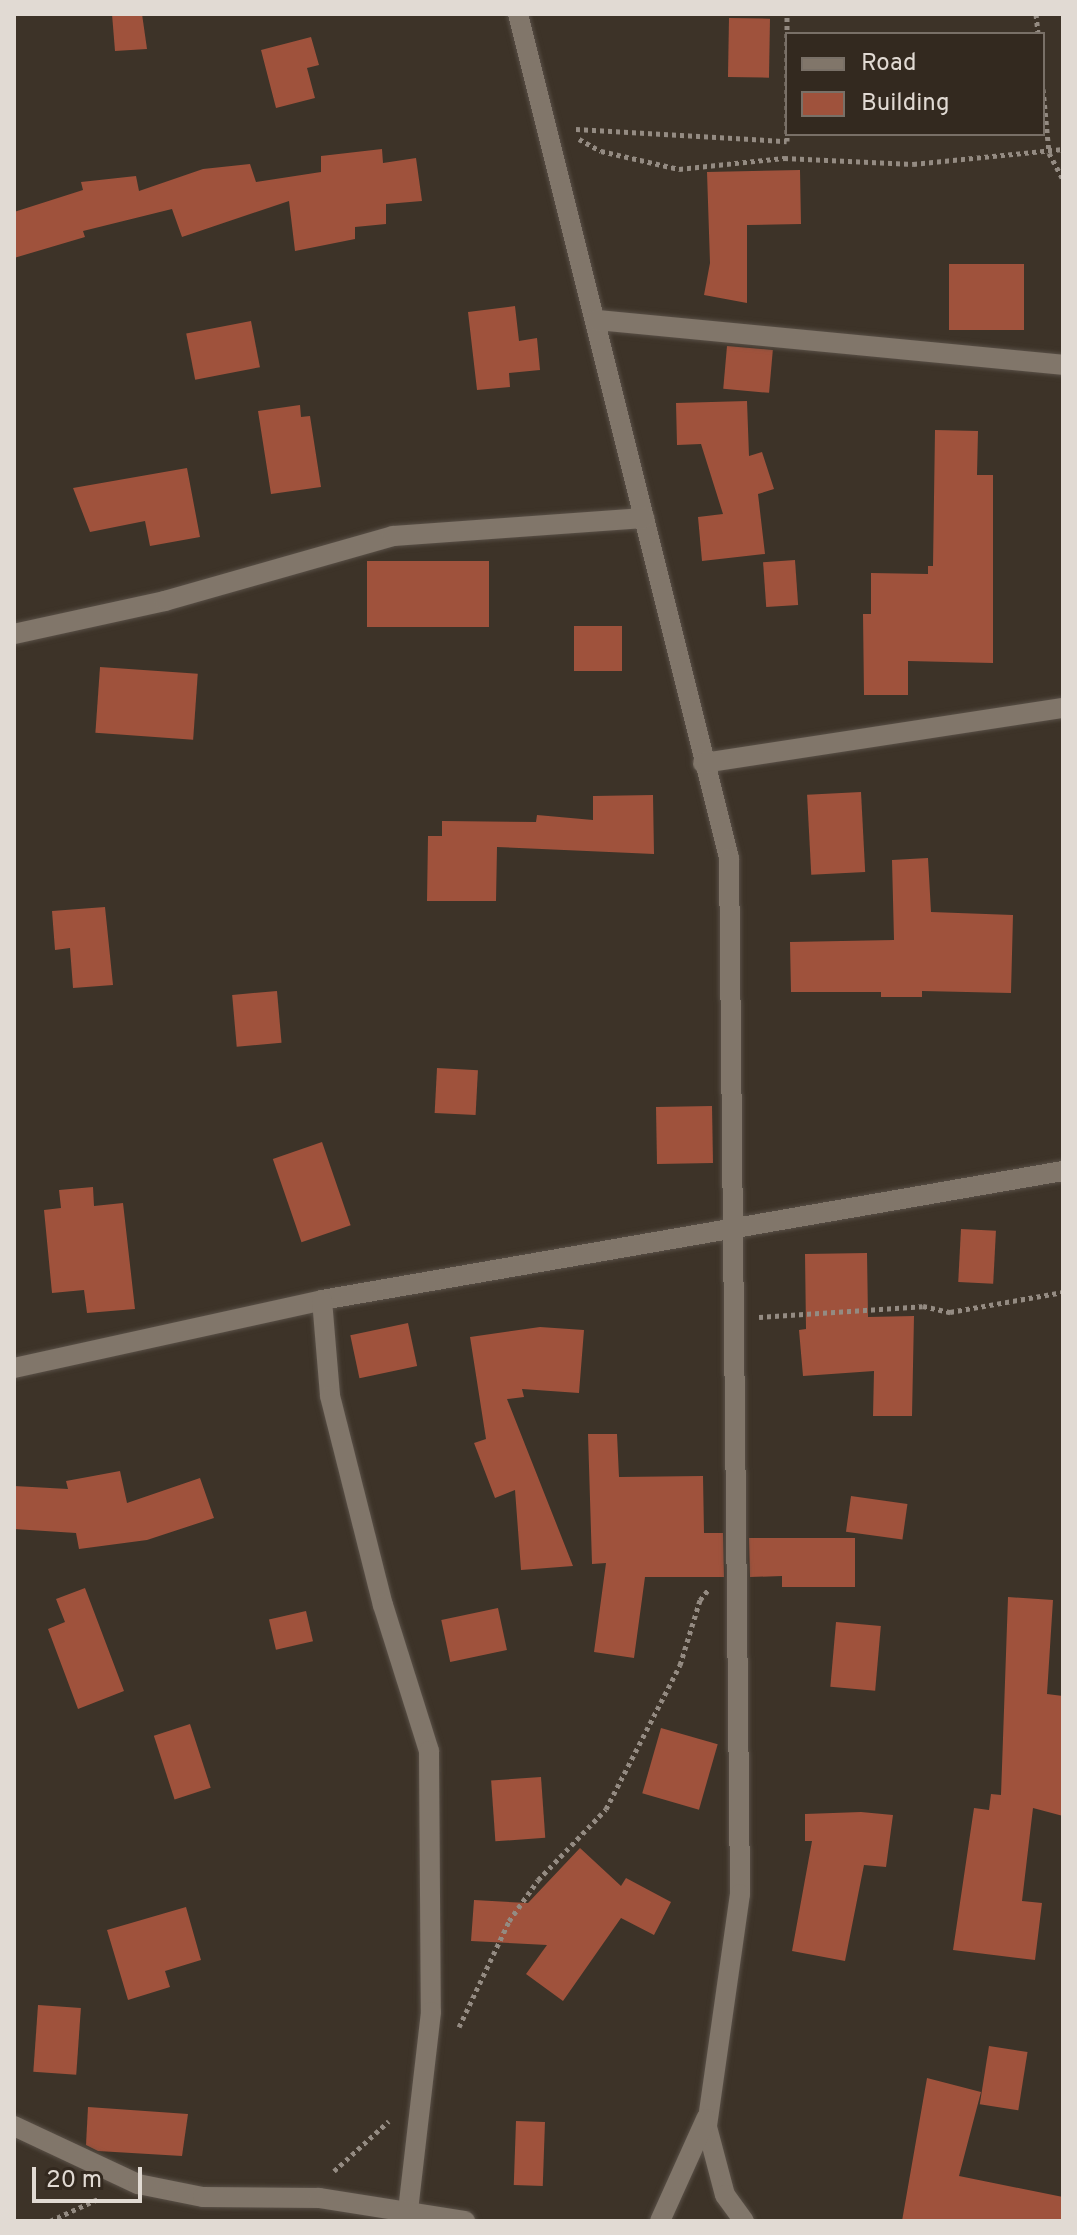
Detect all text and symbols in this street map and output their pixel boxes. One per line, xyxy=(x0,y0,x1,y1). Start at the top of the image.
legend xyxy=(785,32,1045,136)
text: Road xyxy=(861,49,917,79)
text: Building xyxy=(861,89,950,119)
scale bar xyxy=(36,2151,146,2201)
text: 20 m xyxy=(46,2166,102,2196)

